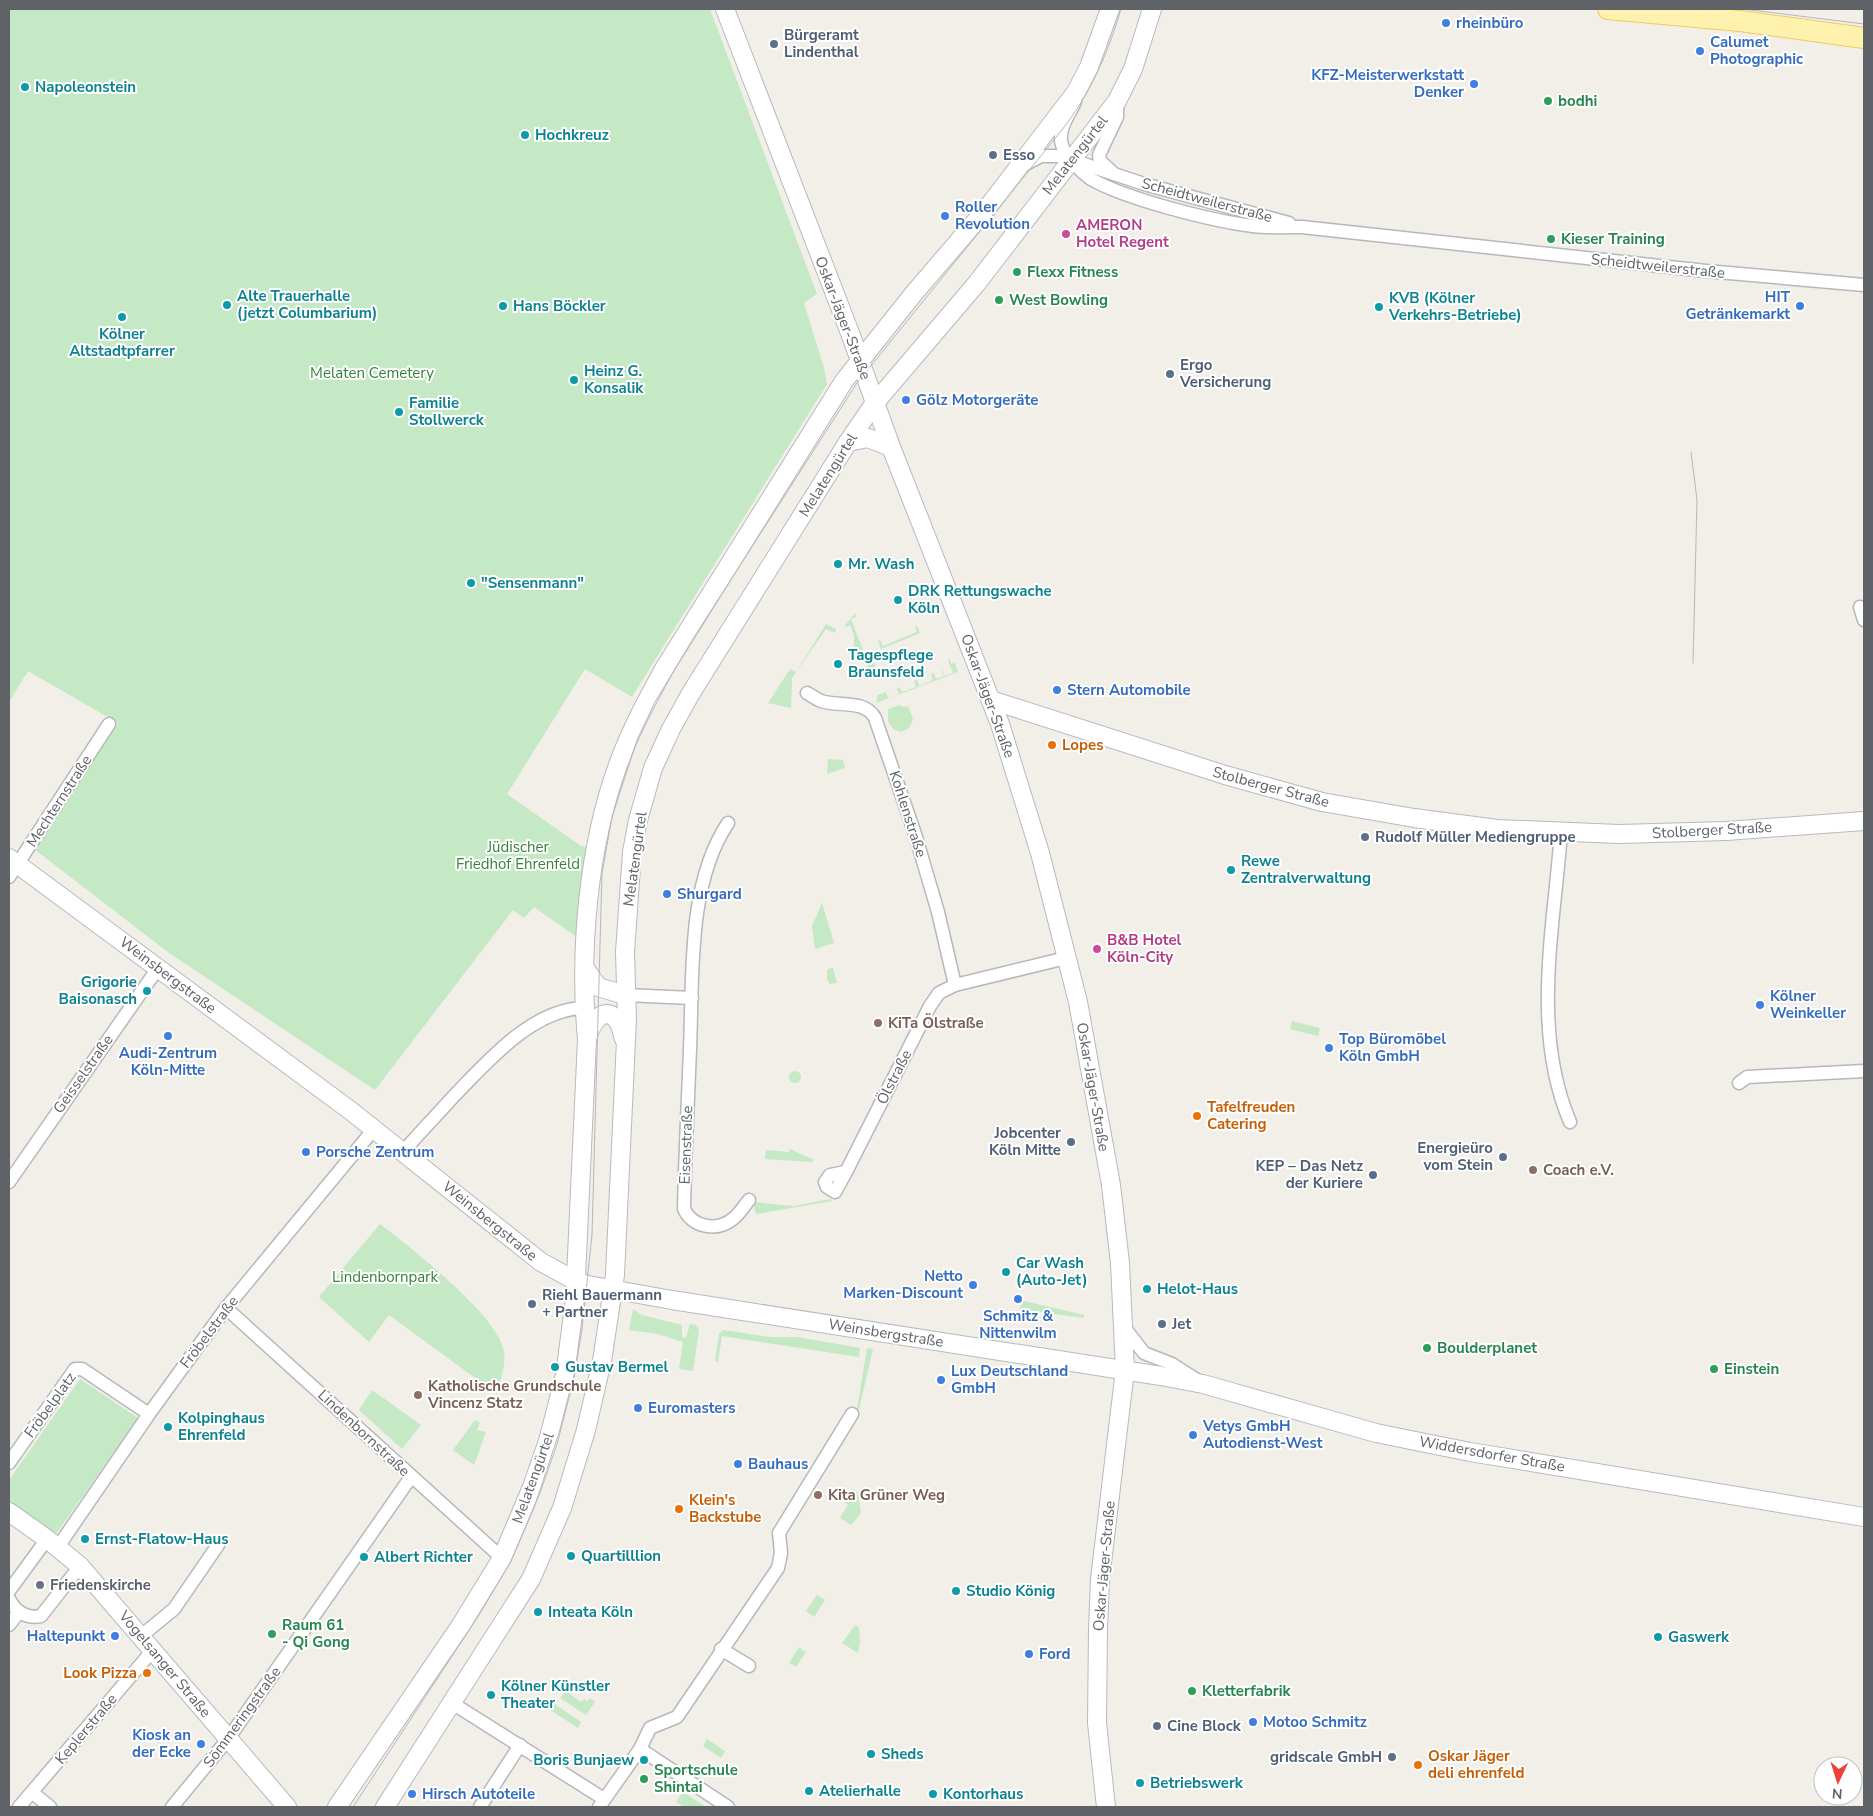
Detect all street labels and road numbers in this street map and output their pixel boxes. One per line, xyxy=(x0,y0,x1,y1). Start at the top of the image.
street label: Melatengürtel xyxy=(1038,111,1113,199)
street label: Scheidtweilerstraße xyxy=(1139,173,1275,227)
street label: Scheidtweilerstraße xyxy=(1590,249,1726,283)
street label: Oskar-Jäger-Straße xyxy=(810,253,876,383)
street label: Melatengürtel xyxy=(794,429,862,521)
street label: Oskar-Jäger-Straße xyxy=(956,631,1020,761)
street label: Mechternstraße xyxy=(22,751,96,851)
street label: Stolberger Straße xyxy=(1210,762,1332,812)
street label: Kohlenstraße xyxy=(885,768,931,860)
street label: Melatengürtel xyxy=(618,810,652,908)
street label: Stolberger Straße xyxy=(1652,817,1772,843)
street label: Weinsbergstraße xyxy=(115,932,221,1018)
street label: Oskar-Jäger-Straße xyxy=(1072,1021,1114,1153)
street label: Geisselstraße xyxy=(48,1031,118,1117)
street label: Ölstraße xyxy=(872,1046,916,1108)
street label: Eisenstraße xyxy=(675,1105,697,1185)
street label: Weinsbergstraße xyxy=(438,1177,542,1265)
street label: Fröbelstraße xyxy=(175,1292,243,1372)
street label: Weinsbergstraße xyxy=(827,1314,945,1352)
street label: Fröbelplatz xyxy=(20,1368,81,1442)
street label: Lindenbornstraße xyxy=(314,1385,414,1481)
street label: Melatengürtel xyxy=(507,1429,559,1526)
street label: Widdersdorfer Straße xyxy=(1418,1431,1566,1477)
street label: Oskar-Jäger-Straße xyxy=(1088,1500,1120,1632)
street label: Vogelsanger Straße xyxy=(114,1606,216,1722)
street label: Sömmeringstraße xyxy=(199,1662,285,1772)
street label: Keplerstraße xyxy=(51,1689,121,1769)

